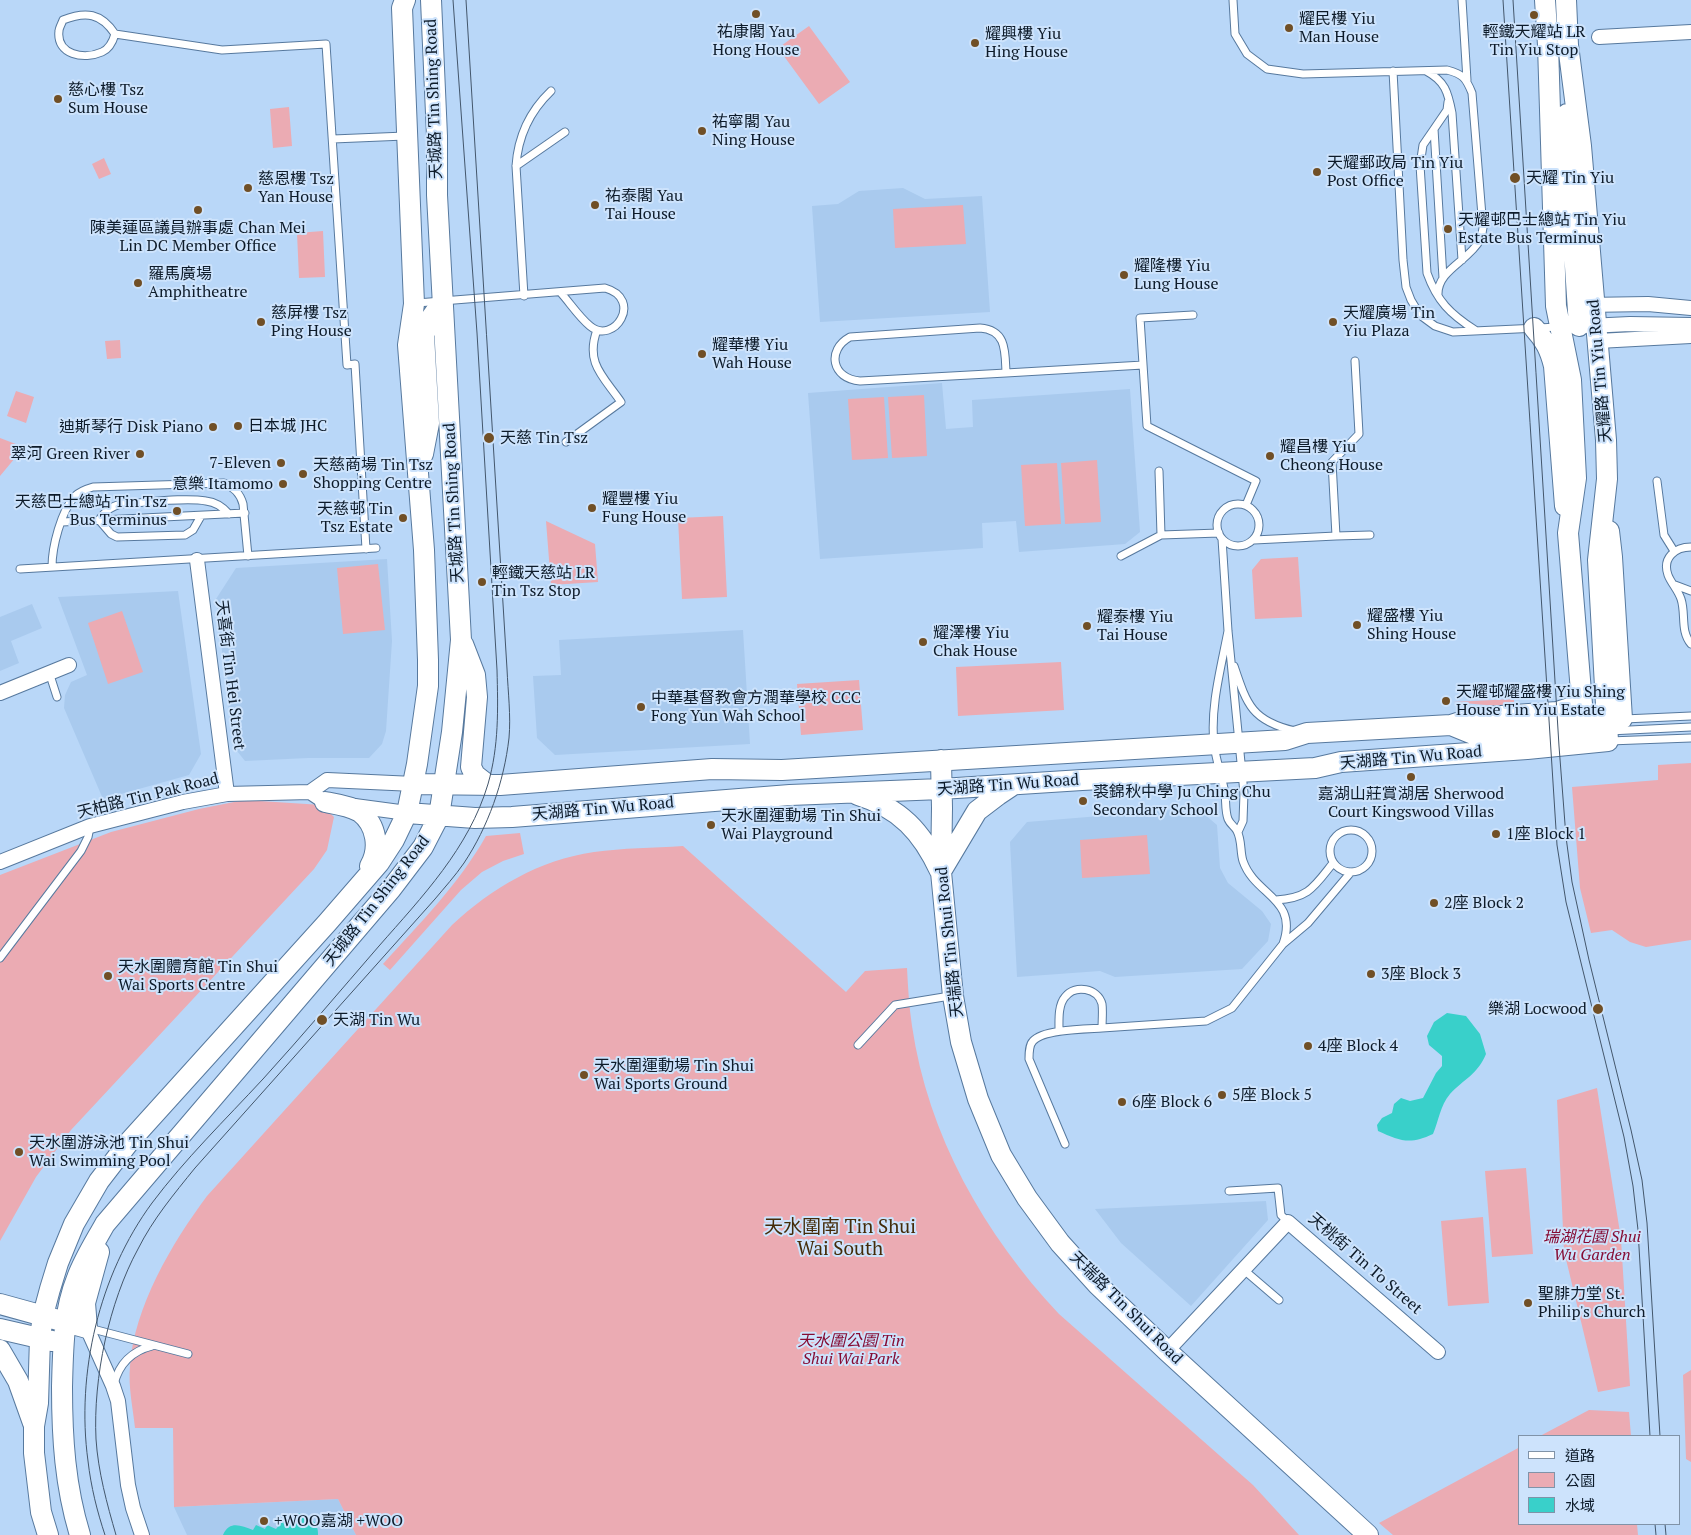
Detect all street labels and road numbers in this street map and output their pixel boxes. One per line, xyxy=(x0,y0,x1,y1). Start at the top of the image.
street label: 天城路 Tin Shing Road xyxy=(422,19,446,179)
street label: 天耀路 Tin Yiu Road xyxy=(1584,298,1616,444)
street label: 天城路 Tin Shing Road xyxy=(440,422,468,584)
street label: 天喜街 Tin Hei Street xyxy=(211,599,249,751)
street label: 天湖路 Tin Wu Road xyxy=(1339,742,1483,774)
street label: 天柏路 Tin Pak Road xyxy=(75,769,221,823)
street label: 天湖路 Tin Wu Road xyxy=(936,770,1080,800)
street label: 天湖路 Tin Wu Road xyxy=(531,793,675,825)
street label: 天城路 Tin Shing Road xyxy=(320,832,434,970)
street label: 天瑞路 Tin Shui Road xyxy=(933,866,967,1018)
street label: 天桃街 Tin To Street xyxy=(1304,1209,1426,1319)
street label: 天瑞路 Tin Shui Road xyxy=(1066,1248,1186,1368)

